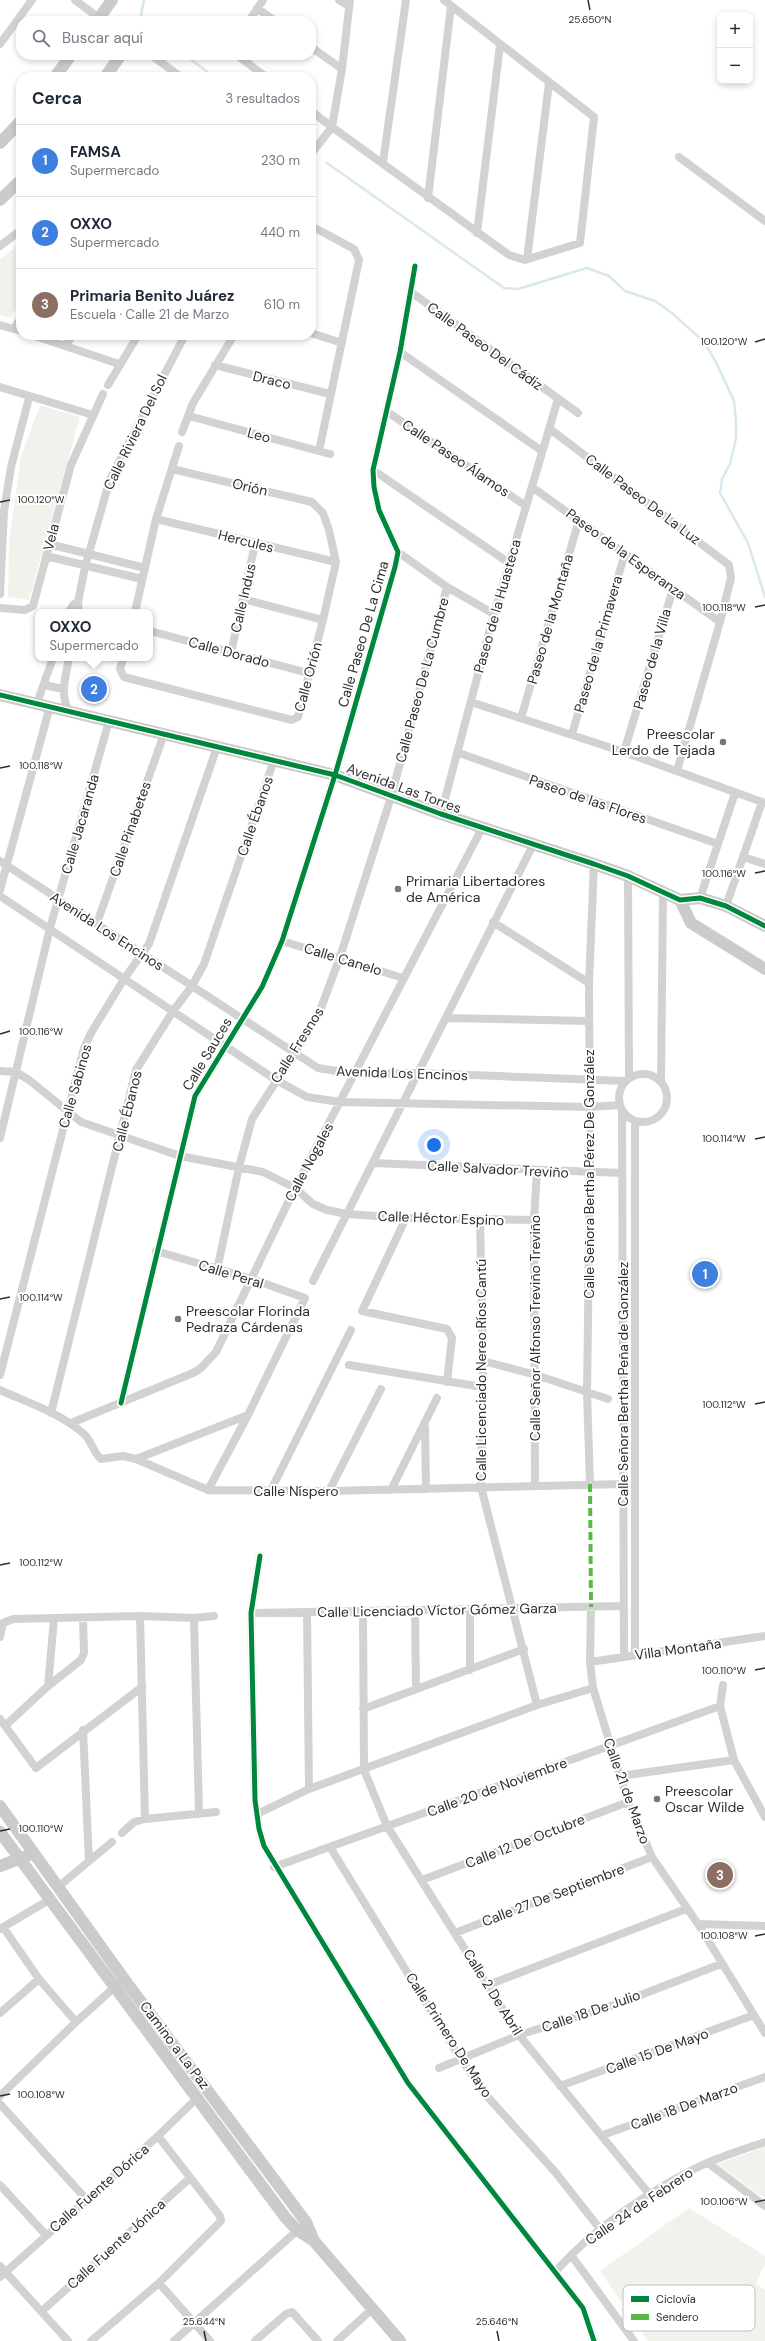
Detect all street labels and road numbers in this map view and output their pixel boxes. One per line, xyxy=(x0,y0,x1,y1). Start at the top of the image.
street label: Calle Paseo Del Cádiz xyxy=(424,298,546,394)
street label: Draco xyxy=(251,367,293,393)
street label: Calle Riviera Del Sol xyxy=(99,371,171,493)
street label: Calle Paseo Álamos xyxy=(399,415,513,501)
street label: Leo xyxy=(245,423,273,447)
street label: Calle Paseo De La Luz xyxy=(582,450,704,548)
street label: Orión xyxy=(231,474,269,500)
street label: Paseo de la Esperanza xyxy=(563,504,689,604)
street label: Vela xyxy=(39,522,63,552)
street label: Hercules xyxy=(216,525,276,557)
street label: Paseo de la Huasteca xyxy=(469,537,525,675)
street label: Paseo de la Montaña xyxy=(523,552,577,686)
street label: Calle Paseo De La Cima xyxy=(333,559,393,709)
street label: Calle Indus xyxy=(226,562,260,634)
street label: Paseo de la Primavera xyxy=(570,573,626,715)
street label: Calle Paseo De La Cumbre xyxy=(391,595,453,765)
street label: Paseo de la Villa xyxy=(629,607,675,711)
street label: Calle Dorado xyxy=(186,633,272,671)
street label: Calle Orión xyxy=(290,640,326,714)
street label: Avenida Las Torres xyxy=(344,759,464,817)
street label: Paseo de las Flores xyxy=(527,770,649,828)
street label: Calle Jacaranda xyxy=(57,772,103,876)
street label: Calle Ébanos xyxy=(233,774,277,858)
street label: Calle Pinabetes xyxy=(105,779,155,879)
street label: Avenida Los Encinos xyxy=(47,888,167,974)
street label: Calle Canelo xyxy=(302,939,384,979)
street label: Calle Fresnos xyxy=(266,1004,328,1086)
street label: Calle Sauces xyxy=(178,1014,236,1094)
street label: Calle Sabinos xyxy=(54,1042,96,1130)
street label: Calle Señora Bertha Pérez De González xyxy=(580,1049,598,1299)
street label: Avenida Los Encinos xyxy=(336,1062,468,1084)
street label: Calle Ébanos xyxy=(108,1068,146,1154)
street label: Calle Nogales xyxy=(281,1119,337,1205)
street label: Calle Salvador Treviño xyxy=(427,1156,569,1182)
street label: Calle Héctor Espino xyxy=(377,1207,505,1229)
street label: Calle Señor Alfonso Treviño Treviño xyxy=(526,1215,544,1441)
street label: Calle Peral xyxy=(196,1256,266,1292)
street label: Calle Licenciado Nereo Ríos Cantú xyxy=(472,1259,490,1481)
street label: Calle Señora Bertha Peña de González xyxy=(614,1262,632,1506)
street label: Calle Níspero xyxy=(253,1482,339,1500)
street label: Calle Licenciado Víctor Gómez Garza xyxy=(317,1599,557,1621)
street label: Villa Montaña xyxy=(634,1634,722,1664)
street label: Calle 21 de Marzo xyxy=(599,1736,655,1846)
street label: Calle 20 de Noviembre xyxy=(425,1753,570,1821)
street label: Calle 12 De Octubre xyxy=(463,1810,587,1872)
street label: Calle 27 De Septiembre xyxy=(479,1859,627,1931)
street label: Calle 2 De Abril xyxy=(459,1946,527,2038)
street label: Calle Primero De Mayo xyxy=(402,1969,496,2101)
street label: Calle 18 De Julio xyxy=(539,1986,643,2036)
street label: Camino a La Paz xyxy=(136,1997,214,2093)
street label: Calle 15 De Mayo xyxy=(603,2024,711,2078)
street label: Calle 18 De Marzo xyxy=(628,2078,740,2134)
street label: Calle Fuente Dórica xyxy=(45,2140,153,2236)
street label: Calle 24 de Febrero xyxy=(582,2163,696,2249)
street label: Calle Fuente Jónica xyxy=(63,2195,169,2293)

